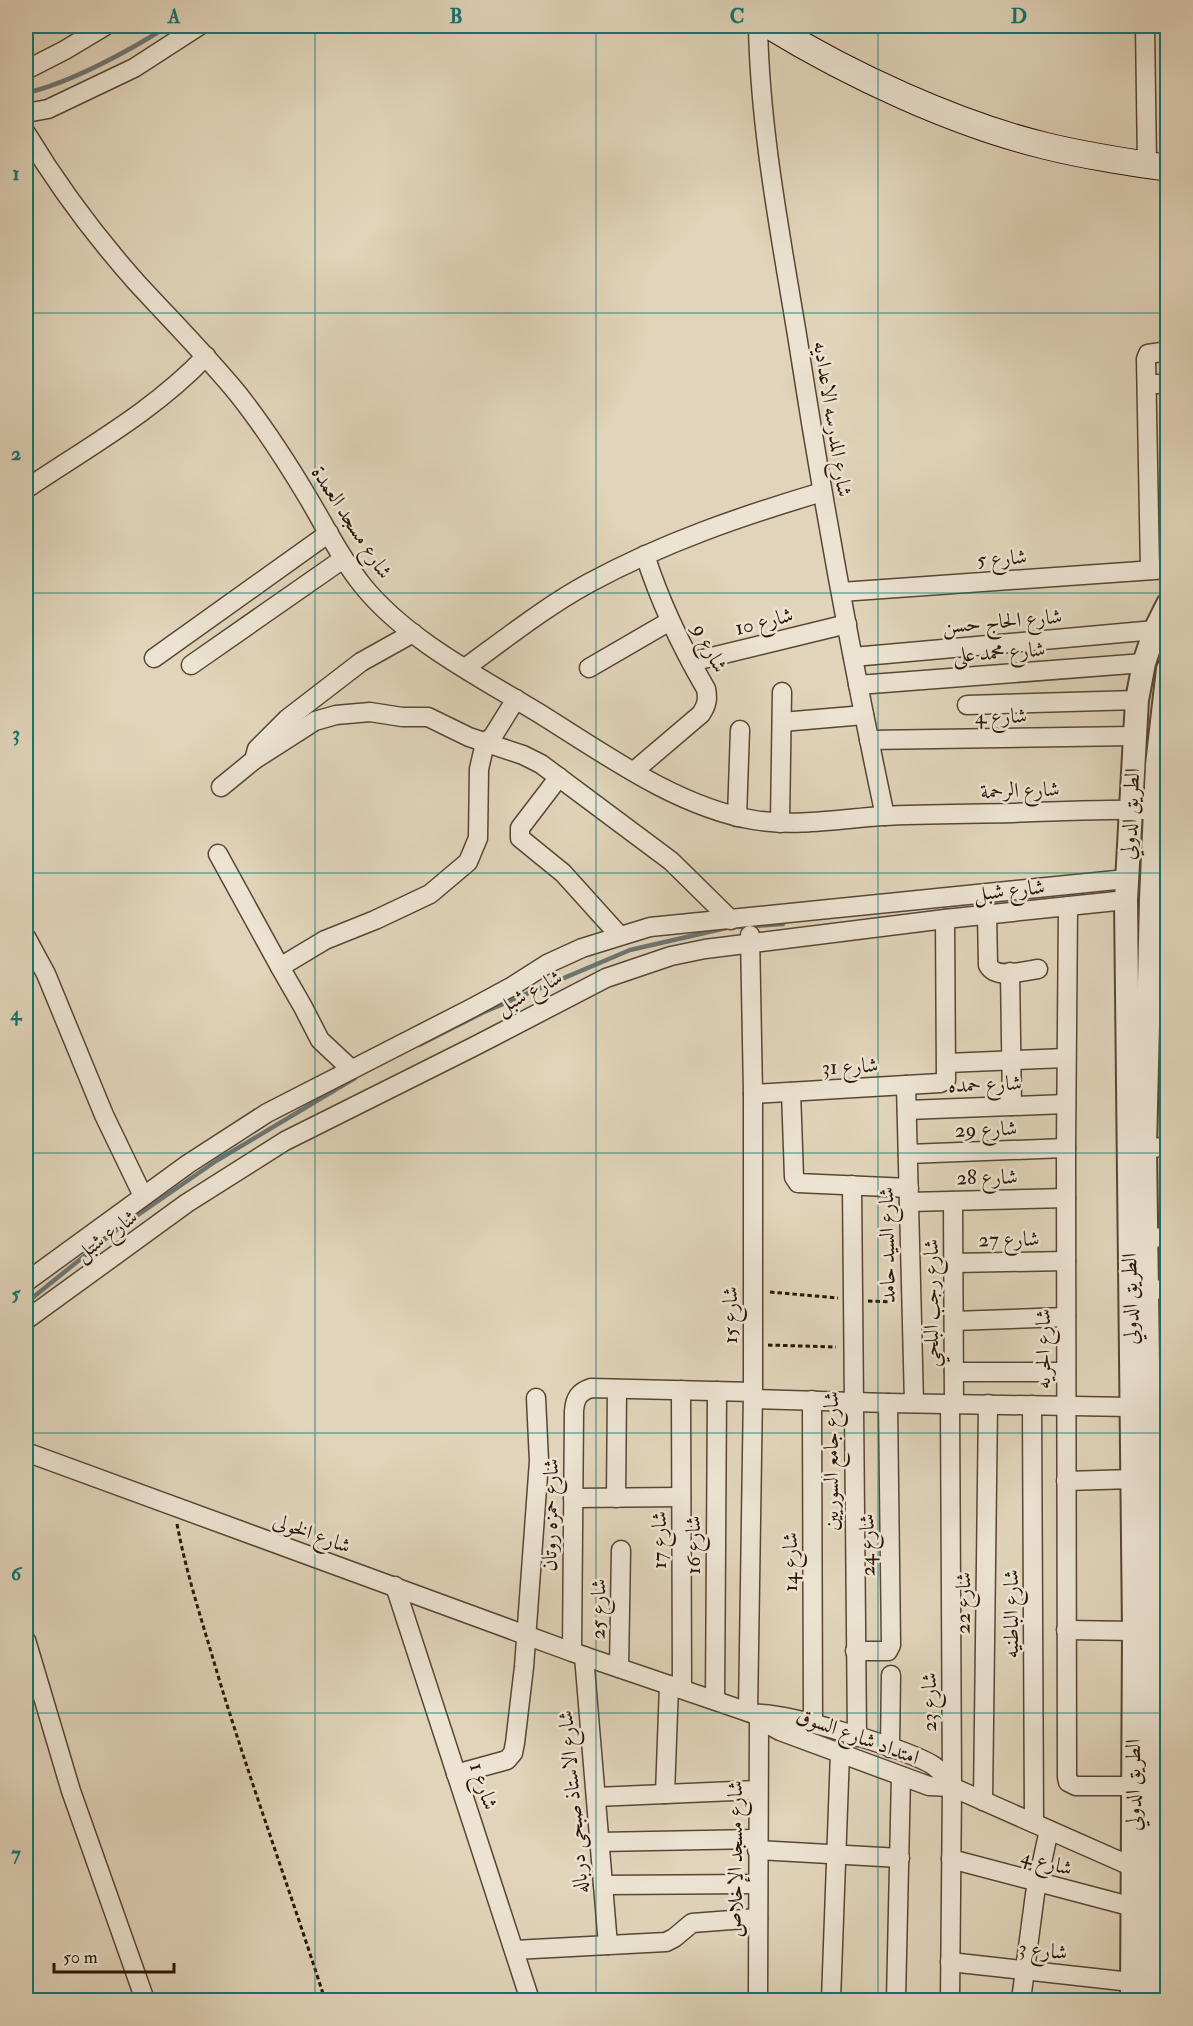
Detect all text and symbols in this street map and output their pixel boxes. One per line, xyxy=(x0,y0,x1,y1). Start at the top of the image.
text: A xyxy=(167,4,181,29)
text: B xyxy=(449,4,463,29)
text: C xyxy=(730,4,744,29)
text: D xyxy=(1011,4,1027,29)
text: 1 xyxy=(12,161,20,186)
street label: شارع المدرسه الاعداديه xyxy=(803,339,858,500)
text: 2 xyxy=(11,441,21,466)
street label: شارع مسجد العمدة xyxy=(302,460,398,586)
street label: شارع 5 xyxy=(976,543,1028,578)
street label: شارع 10 xyxy=(732,601,797,646)
street label: شارع الحاج حسن xyxy=(941,603,1064,645)
street label: شارع 9 xyxy=(681,617,734,679)
street label: شارع محمد على xyxy=(952,636,1046,673)
street label: شارع 4 xyxy=(975,703,1027,734)
text: 3 xyxy=(12,721,20,746)
street label: الطريق الدولي xyxy=(1115,767,1149,861)
street label: شارع الرحمة xyxy=(980,776,1060,809)
street label: شارع شبل xyxy=(972,873,1046,912)
street label: شارع شبل xyxy=(491,964,569,1025)
text: 4 xyxy=(10,1001,23,1026)
street label: شارع 31 xyxy=(821,1052,879,1085)
street label: شارع حمده xyxy=(948,1070,1023,1103)
street label: شارع 29 xyxy=(954,1115,1018,1148)
street label: شارع 28 xyxy=(956,1163,1018,1196)
street label: شارع السيد حامد xyxy=(873,1187,906,1303)
street label: شارع شبل xyxy=(69,1203,145,1271)
street label: شارع 27 xyxy=(978,1225,1040,1258)
street label: شارع رجب البلحي xyxy=(918,1239,951,1367)
street label: الطريق الدولي xyxy=(1116,1253,1148,1345)
text: 5 xyxy=(12,1281,22,1306)
street label: شارع 15 xyxy=(717,1286,748,1344)
street label: شارع الحريه xyxy=(1030,1309,1061,1389)
street label: شارع جامع السوريين xyxy=(818,1391,850,1531)
street label: شارع حمزه روتان xyxy=(536,1458,569,1572)
street label: شارع الخولى xyxy=(268,1507,355,1564)
street label: شارع 17 xyxy=(646,1511,677,1569)
street label: شارع 24 xyxy=(853,1513,886,1577)
street label: شارع 16 xyxy=(680,1516,711,1574)
street label: شارع 14 xyxy=(777,1532,808,1592)
text: 6 xyxy=(11,1561,23,1586)
street label: شارع الباطنيه xyxy=(998,1569,1029,1659)
street label: شارع 22 xyxy=(949,1572,982,1634)
street label: شارع 25 xyxy=(584,1578,617,1640)
street label: شارع 23 xyxy=(916,1672,947,1732)
street label: امتداد شارع السوق xyxy=(791,1702,923,1775)
street label: شارع الاستاذ صبحى درباله xyxy=(552,1709,599,1895)
street label: الطريق الدولي xyxy=(1120,1739,1150,1831)
street label: شارع 1 xyxy=(459,1759,504,1815)
street label: شارع مسجد الإخلاص xyxy=(722,1780,753,1938)
text: 7 xyxy=(11,1841,21,1866)
street label: شارع 4 xyxy=(1017,1843,1076,1886)
street label: شارع 3 xyxy=(1017,1935,1069,1970)
scale bar xyxy=(54,1936,174,1974)
text: 50 m xyxy=(63,1946,98,1969)

